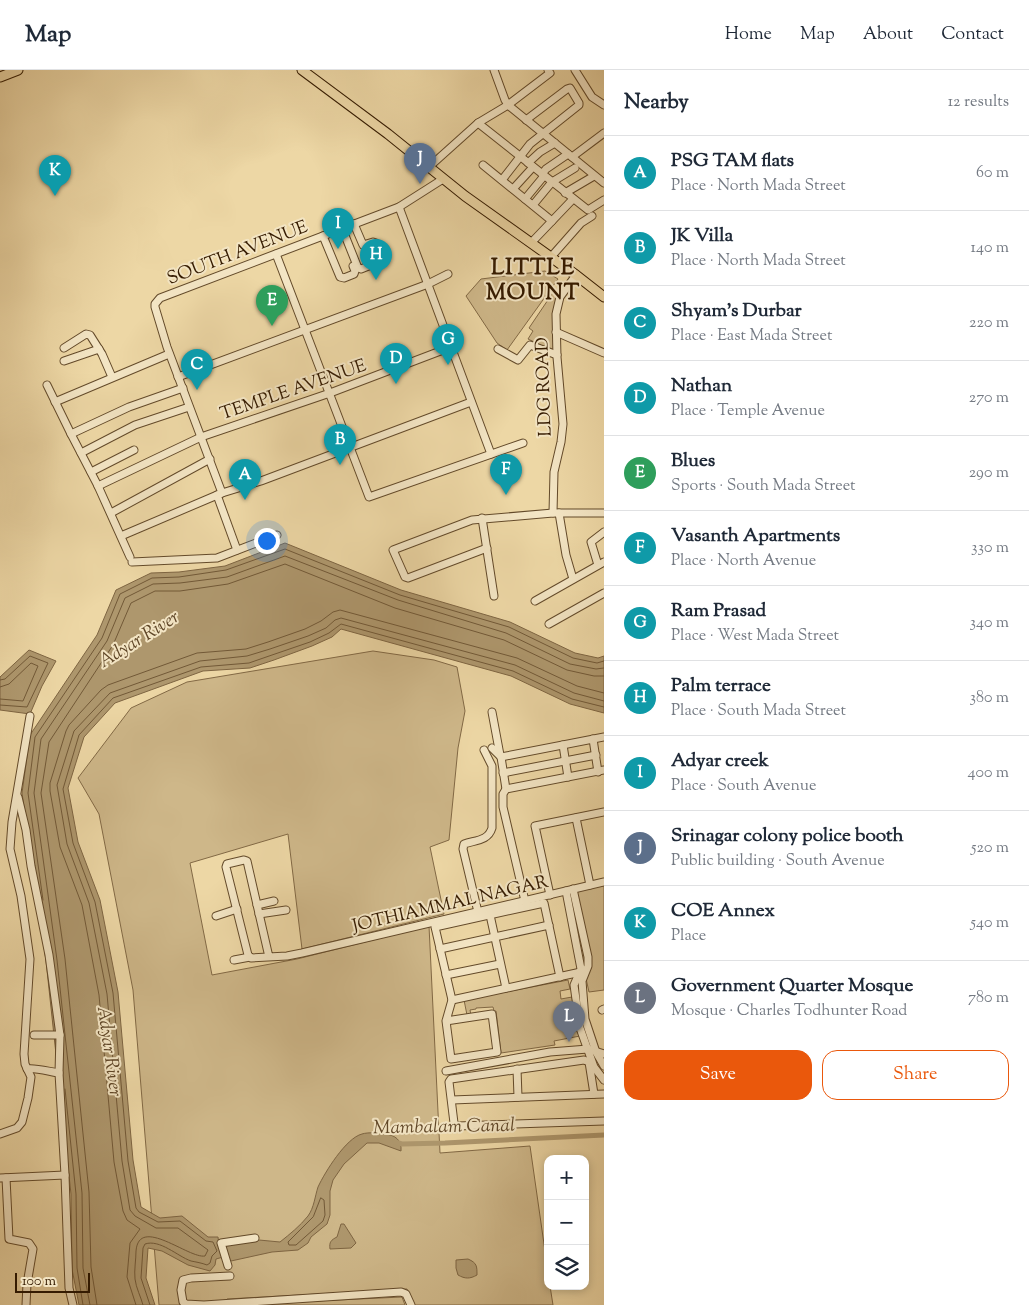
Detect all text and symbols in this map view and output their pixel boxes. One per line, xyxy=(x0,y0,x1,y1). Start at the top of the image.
text: Map xyxy=(25,18,71,52)
text: Home xyxy=(725,22,772,48)
text: Map xyxy=(800,22,835,48)
text: About xyxy=(863,22,913,48)
text: Contact xyxy=(941,22,1004,48)
text: Nearby xyxy=(624,88,689,118)
text: 12 results xyxy=(948,91,1009,114)
pin: J xyxy=(404,143,436,184)
text: PSG TAM flats xyxy=(671,148,794,175)
pin: K xyxy=(39,155,71,196)
text: A xyxy=(634,162,647,185)
text: 60 m xyxy=(976,162,1009,185)
text: Place · North Mada Street xyxy=(671,175,846,198)
pin: I xyxy=(322,208,354,249)
street label: SOUTH AVENUE xyxy=(164,215,312,293)
text: JK Villa xyxy=(671,223,733,250)
text: B xyxy=(635,237,645,260)
text: 140 m xyxy=(971,237,1009,260)
pin: H xyxy=(360,239,392,280)
text: Place · North Mada Street xyxy=(671,250,846,273)
district label: LITTLE MOUNT xyxy=(486,253,580,310)
pin: E xyxy=(256,285,288,326)
text: Shyam's Durbar xyxy=(671,298,802,325)
text: C xyxy=(634,312,646,335)
text: 220 m xyxy=(969,312,1009,335)
pin: G xyxy=(432,324,464,365)
text: Place · East Mada Street xyxy=(671,325,832,348)
street label: LDG ROAD xyxy=(530,337,560,437)
pin: D xyxy=(380,343,412,384)
pin: C xyxy=(181,349,213,390)
street label: TEMPLE AVENUE xyxy=(217,354,370,428)
text: Nathan xyxy=(671,373,732,400)
text: D xyxy=(634,387,646,410)
text: 270 m xyxy=(969,387,1009,410)
text: Place · Temple Avenue xyxy=(671,400,825,423)
pin: B xyxy=(324,424,356,465)
text: Blues xyxy=(671,448,715,475)
pin: F xyxy=(490,454,522,495)
pin: A xyxy=(229,459,261,500)
text: E xyxy=(635,462,645,485)
text: 290 m xyxy=(969,462,1009,485)
text: Sports · South Mada Street xyxy=(671,475,856,498)
text: Vasanth Apartments xyxy=(671,523,840,550)
your location xyxy=(254,528,280,554)
text: F xyxy=(636,537,644,560)
text: 330 m xyxy=(971,537,1009,560)
text: Place · North Avenue xyxy=(671,550,816,573)
text: Ram Prasad xyxy=(671,598,766,625)
water label: Adyar River xyxy=(94,604,185,676)
text: G xyxy=(633,612,647,635)
text: 340 m xyxy=(970,612,1009,635)
text: Place · West Mada Street xyxy=(671,625,839,648)
text: Palm terrace xyxy=(671,673,771,700)
text: H xyxy=(634,687,646,710)
text: 380 m xyxy=(969,687,1009,710)
text: Place · South Mada Street xyxy=(671,700,846,723)
text: Adyar creek xyxy=(671,748,769,775)
text: I xyxy=(637,762,643,785)
text: 400 m xyxy=(968,762,1009,785)
text: Place · South Avenue xyxy=(671,775,816,798)
text: Srinagar colony police booth xyxy=(671,823,904,850)
text: J xyxy=(638,837,642,860)
text: 520 m xyxy=(971,837,1009,860)
text: Public building · South Avenue xyxy=(671,850,885,873)
street label: JOTHIAMMAL NAGAR xyxy=(349,870,551,940)
text: COE Annex xyxy=(671,898,775,925)
text: K xyxy=(634,912,646,935)
text: 540 m xyxy=(971,912,1009,935)
text: Place xyxy=(671,925,706,948)
text: Government Quarter Mosque xyxy=(671,973,913,1000)
text: L xyxy=(635,987,645,1010)
text: 780 m xyxy=(968,987,1009,1010)
text: Mosque · Charles Todhunter Road xyxy=(671,1000,907,1023)
pin: L xyxy=(553,1001,585,1042)
water label: Adyar River xyxy=(89,1004,128,1099)
button: Save xyxy=(624,1050,812,1100)
button: Share xyxy=(822,1050,1009,1100)
water label: Mambalam Canal xyxy=(373,1113,515,1142)
map controls xyxy=(544,1155,589,1290)
button: + xyxy=(544,1155,589,1200)
button: − xyxy=(544,1200,589,1245)
button: layers xyxy=(544,1245,589,1290)
scale bar xyxy=(15,1270,90,1293)
text: 100 m xyxy=(22,1272,56,1292)

